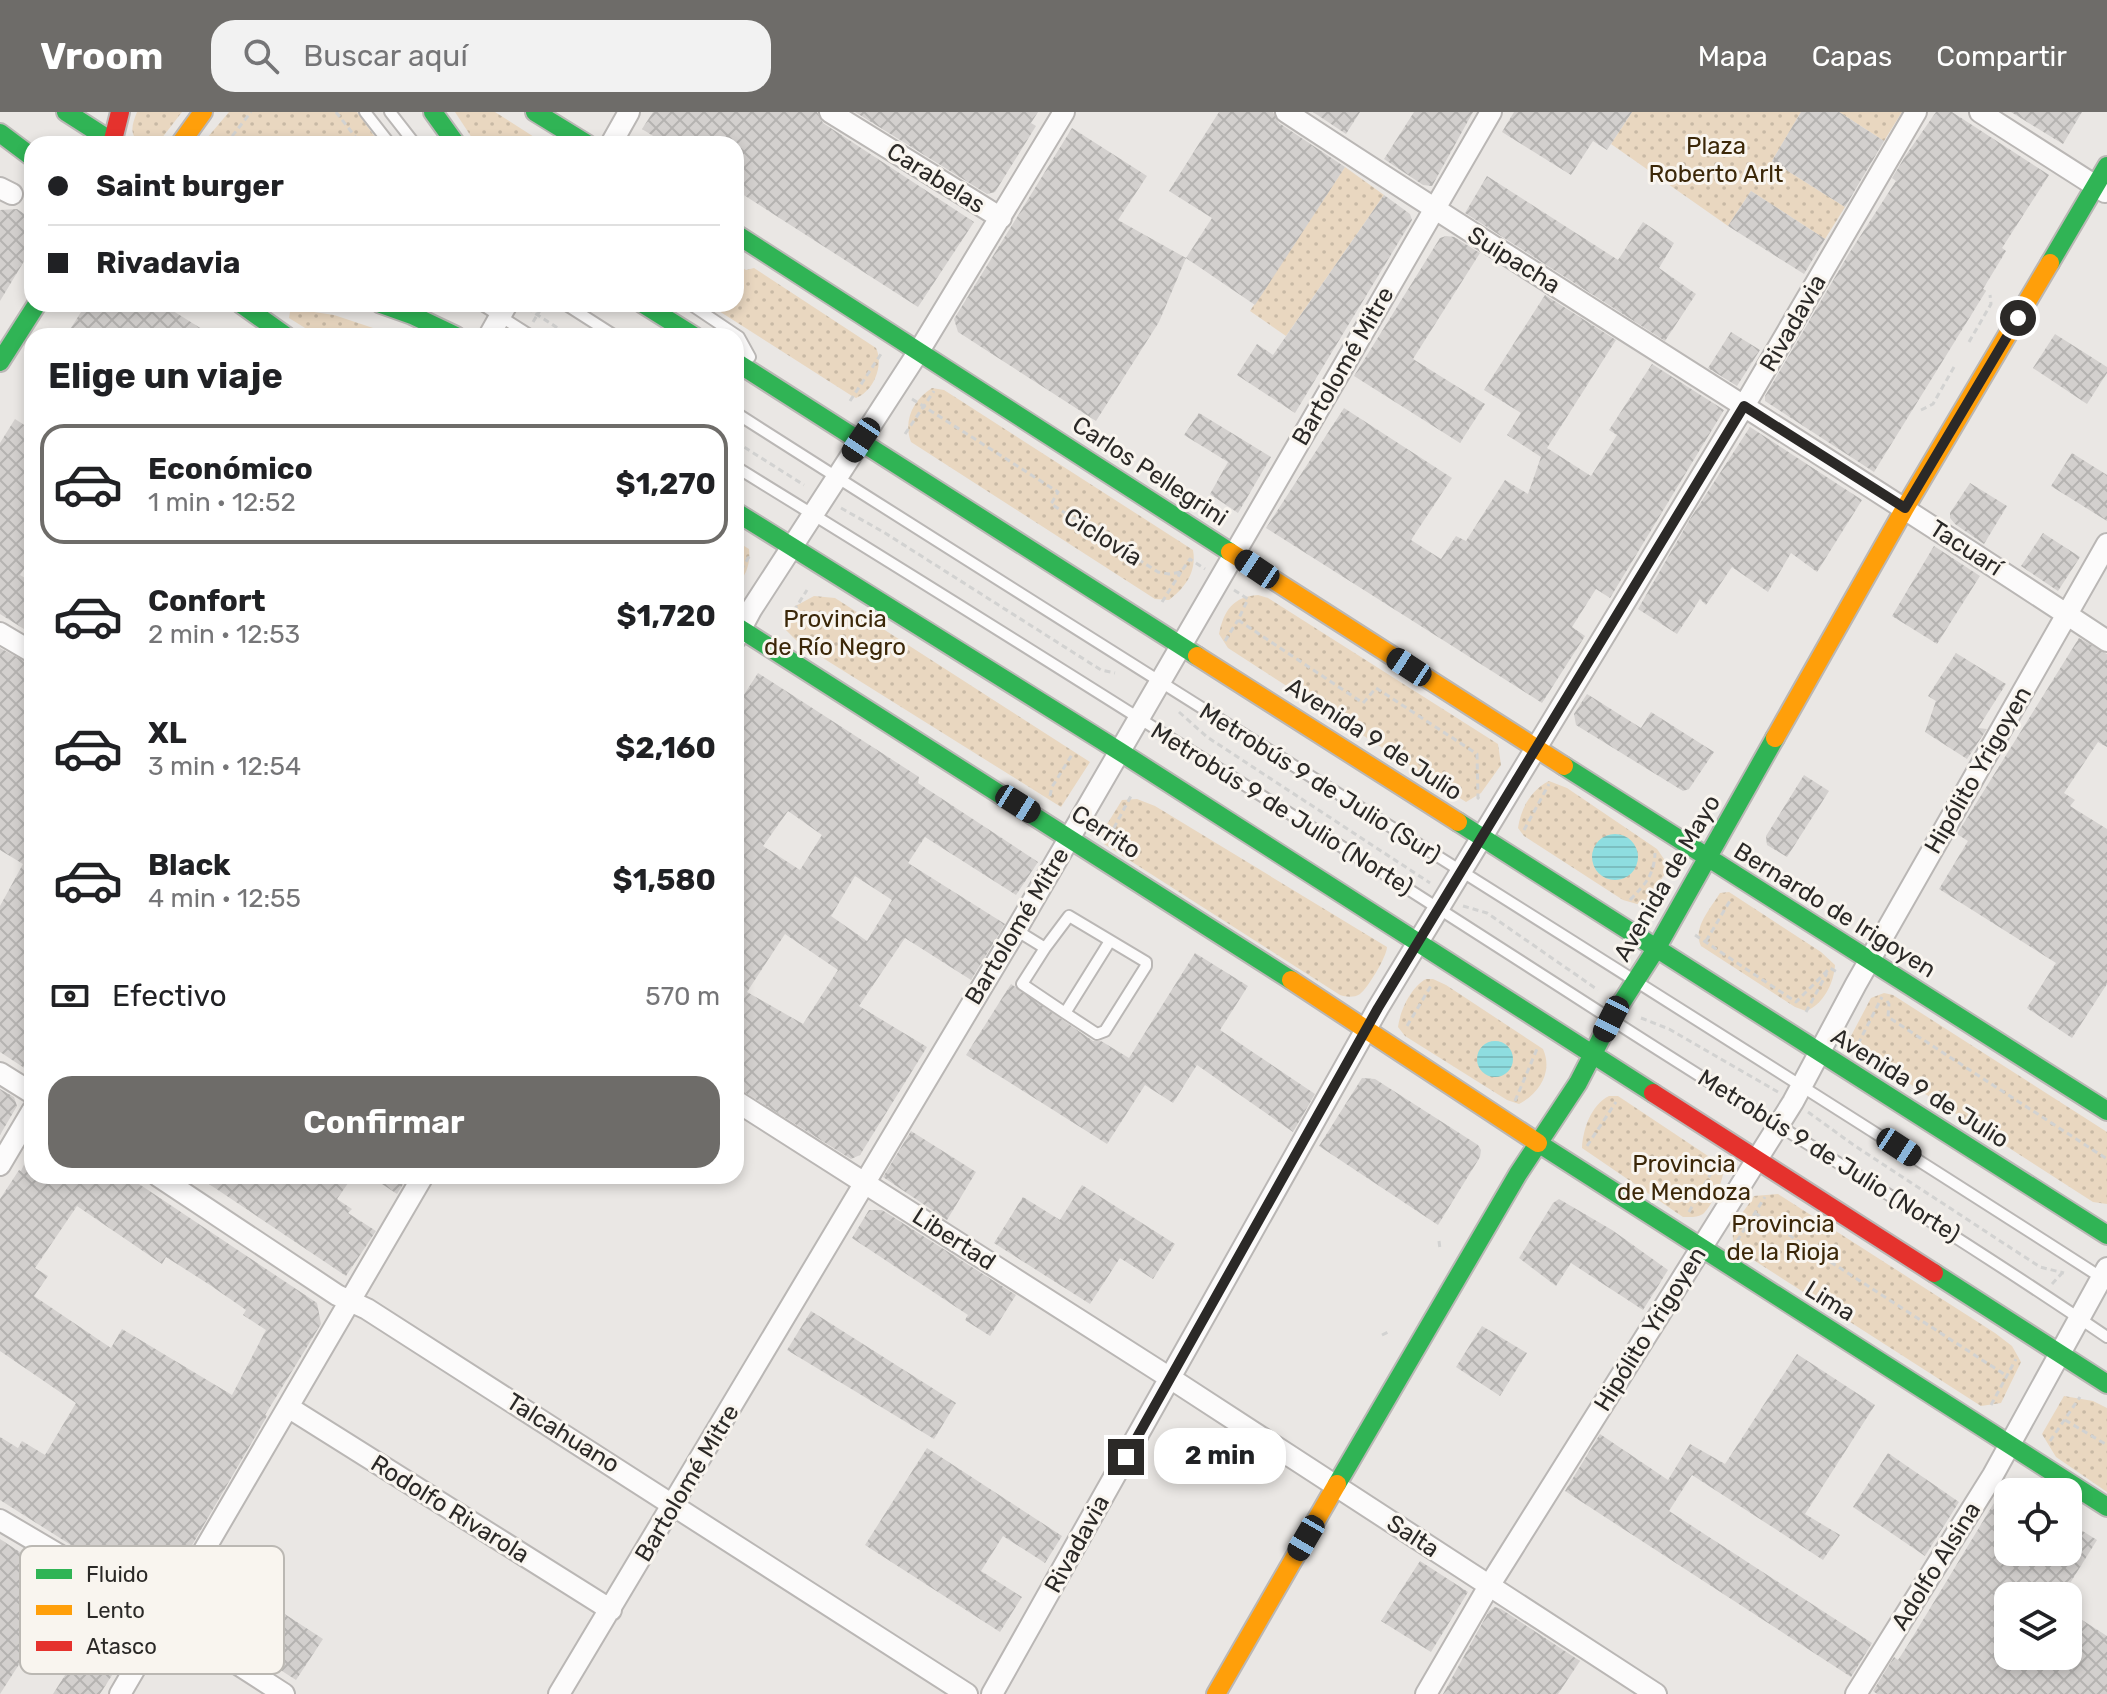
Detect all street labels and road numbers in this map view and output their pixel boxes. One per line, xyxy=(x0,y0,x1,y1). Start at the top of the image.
street label: Carabelas xyxy=(882,137,990,219)
street label: Suipacha xyxy=(1463,221,1565,299)
street label: Rivadavia xyxy=(1754,270,1832,376)
street label: Bartolomé Mitre xyxy=(1286,282,1400,450)
street label: Carlos Pellegrini xyxy=(1067,410,1233,532)
street label: Ciclovía xyxy=(1059,502,1147,572)
street label: Tacuarí xyxy=(1924,514,2009,582)
street label: Avenida 9 de Julio xyxy=(1281,672,1467,806)
street label: Hipólito Yrigoyen xyxy=(1919,681,2037,859)
street label: Metrobús 9 de Julio (Sur) xyxy=(1194,697,1446,869)
street label: Metrobús 9 de Julio (Norte) xyxy=(1146,717,1418,901)
street label: Avenida de Mayo xyxy=(1608,790,1726,966)
street label: Cerrito xyxy=(1066,799,1146,865)
street label: Bernardo de Irigoyen xyxy=(1729,836,1941,984)
street label: Bartolomé Mitre xyxy=(959,842,1075,1010)
street label: Avenida 9 de Julio xyxy=(1826,1022,2014,1154)
street label: Metrobús 9 de Julio (Norte) xyxy=(1693,1064,1965,1248)
street label: Libertad xyxy=(907,1202,1001,1276)
street label: Hipólito Yrigoyen xyxy=(1588,1242,1712,1416)
street label: Lima xyxy=(1800,1275,1860,1327)
street label: Talcahuano xyxy=(501,1387,625,1479)
street label: Bartolomé Mitre xyxy=(629,1399,745,1567)
street label: Rodolfo Rivarola xyxy=(366,1449,534,1569)
street label: Rivadavia xyxy=(1039,1490,1115,1598)
street label: Adolfo Alsina xyxy=(1886,1497,1986,1635)
street label: Salta xyxy=(1382,1509,1444,1563)

